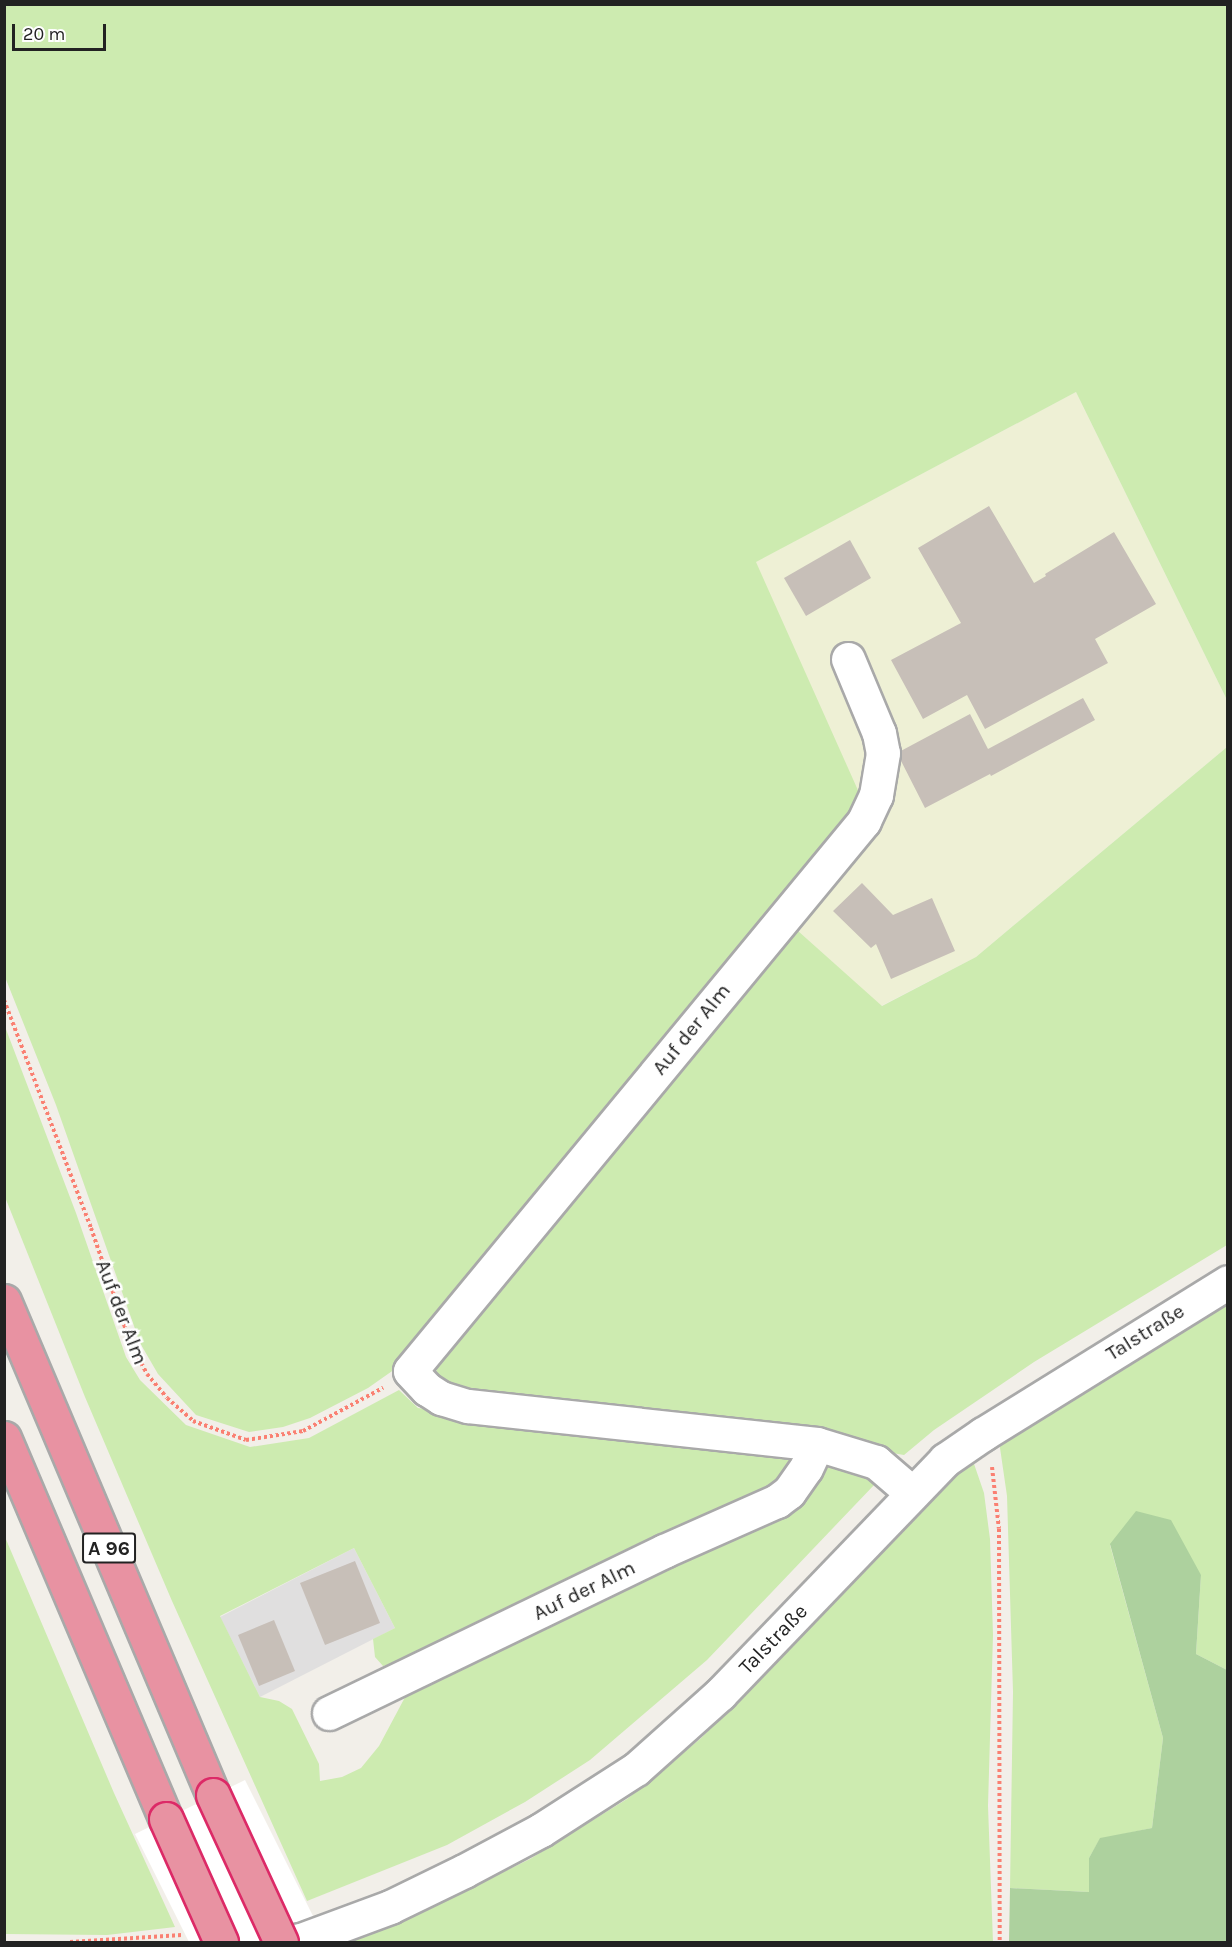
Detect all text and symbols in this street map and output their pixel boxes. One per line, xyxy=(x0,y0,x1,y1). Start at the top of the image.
scale bar xyxy=(15,12,110,50)
text: 20 m xyxy=(23,23,65,45)
street label: Auf der Alm xyxy=(646,978,736,1080)
street label: Auf der Alm xyxy=(90,1256,154,1368)
street label: Talstraße xyxy=(1101,1298,1189,1366)
road number: A 96 xyxy=(82,1531,136,1565)
street label: Auf der Alm xyxy=(529,1554,639,1626)
street label: Talstraße xyxy=(733,1599,813,1679)

